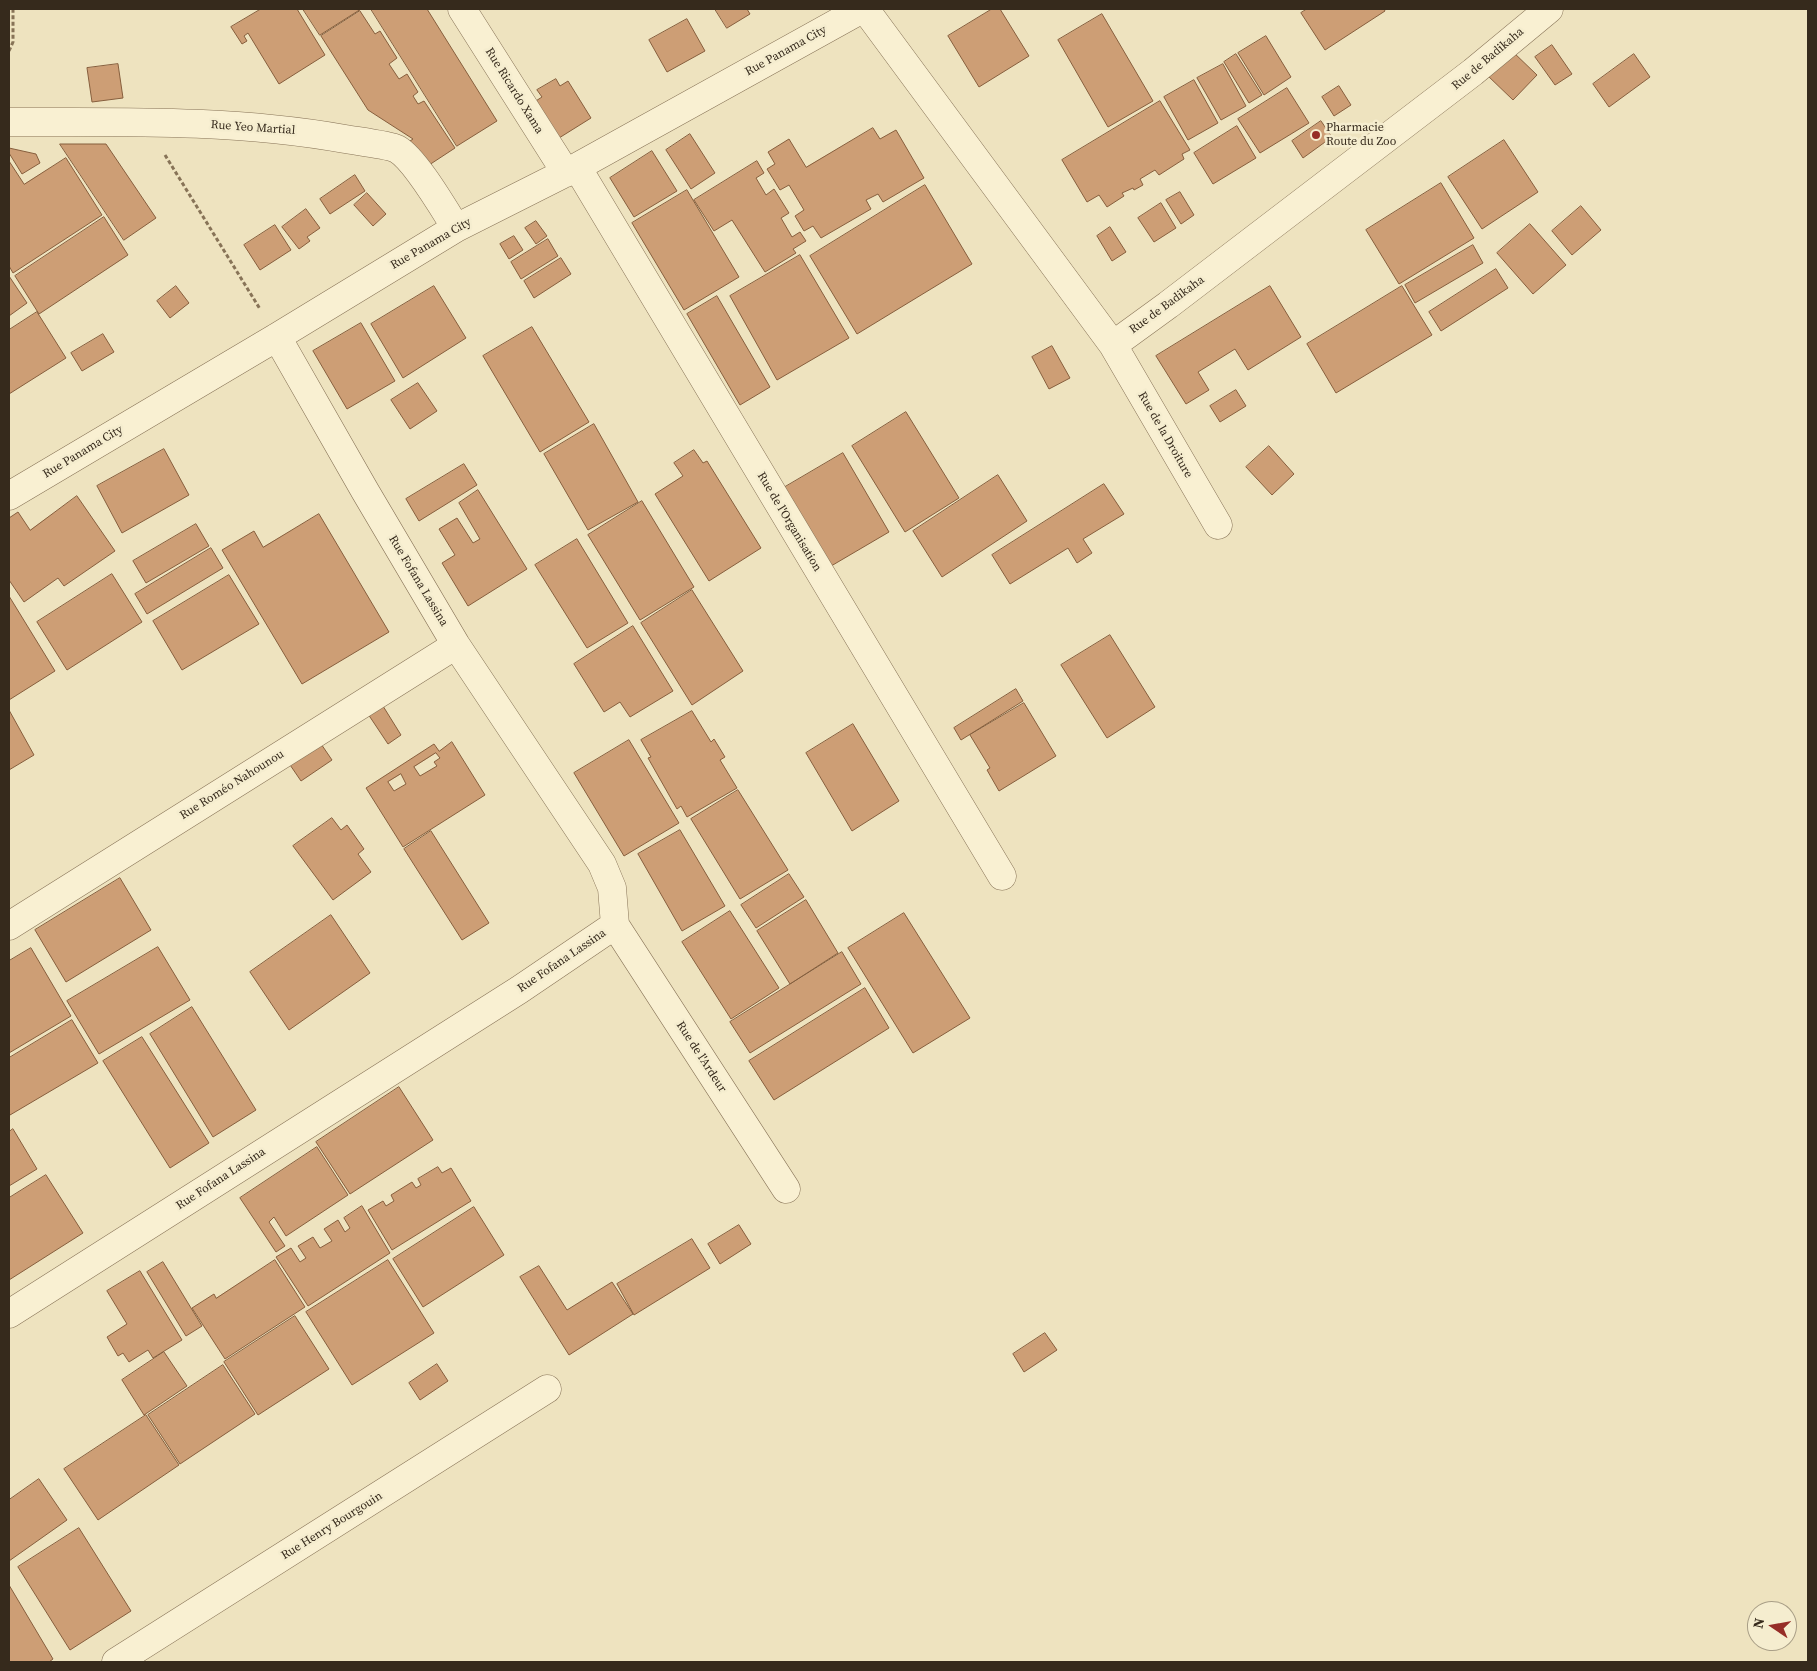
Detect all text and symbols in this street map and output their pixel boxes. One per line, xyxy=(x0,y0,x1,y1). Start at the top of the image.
street label: Rue Panama City xyxy=(743,23,829,79)
street label: Rue de Badikaha xyxy=(1449,25,1527,93)
street label: Rue Ricardo Xama xyxy=(482,45,546,137)
street label: Rue Yeo Martial xyxy=(210,118,296,138)
place label: Pharmacie Route du Zoo xyxy=(1326,121,1396,149)
marker: Pharmacie Route du Zoo xyxy=(1310,129,1322,141)
street label: Rue Panama City xyxy=(388,215,474,273)
street label: Rue de Badikaha xyxy=(1127,273,1207,337)
street label: Rue de la Droiture xyxy=(1134,389,1196,481)
street label: Rue Panama City xyxy=(40,422,126,482)
street label: Rue de l'Organisation xyxy=(754,470,824,574)
street label: Rue Fofana Lassina xyxy=(385,533,451,629)
street label: Rue Roméo Nahounou xyxy=(177,747,287,823)
street label: Rue Fofana Lassina xyxy=(515,926,609,996)
street label: Rue de l'Ardeur xyxy=(673,1019,729,1095)
street label: Rue Fofana Lassina xyxy=(174,1145,268,1213)
street label: Rue Henry Bourgouin xyxy=(279,1489,385,1563)
north arrow xyxy=(1747,1601,1797,1651)
text: N xyxy=(1747,1616,1769,1630)

